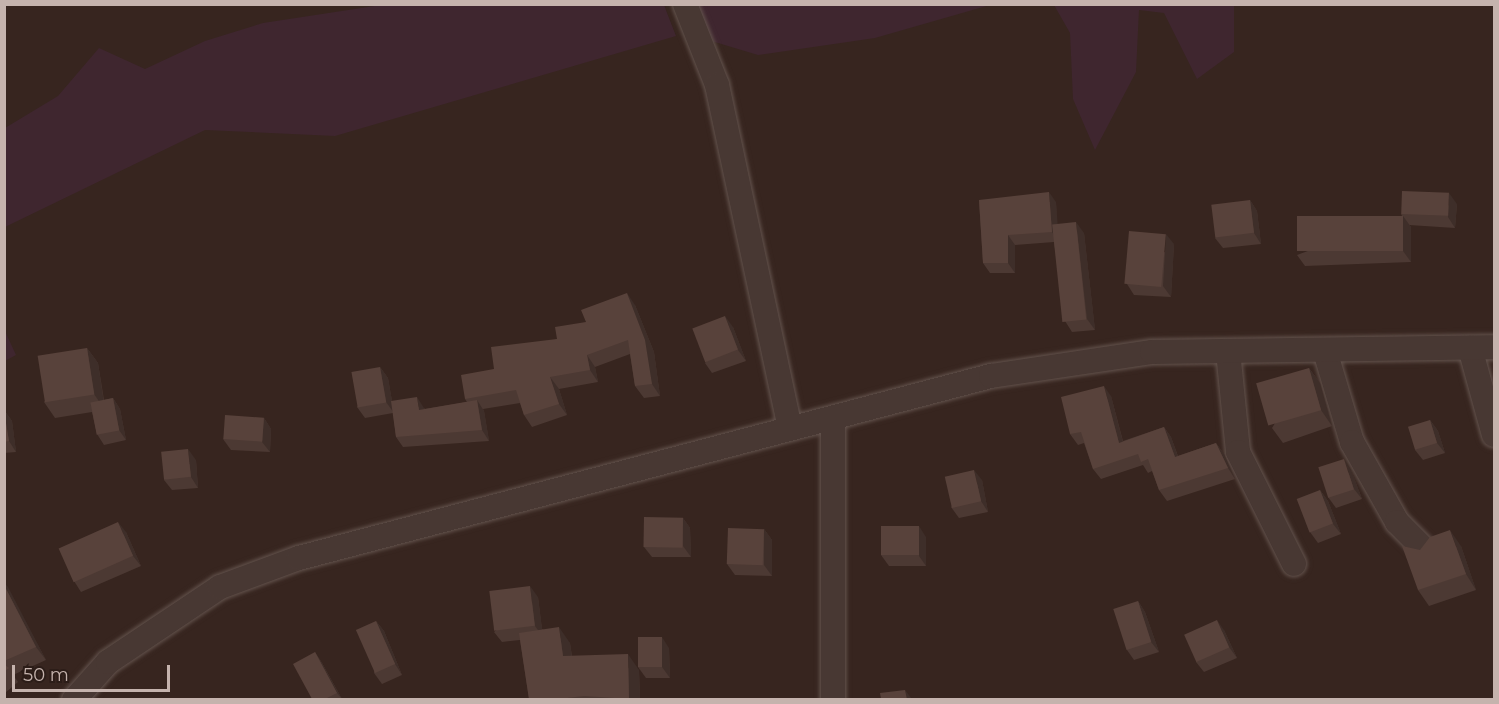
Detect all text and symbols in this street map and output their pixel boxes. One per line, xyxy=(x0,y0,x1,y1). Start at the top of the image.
scale bar xyxy=(15,653,172,691)
text: 50 m xyxy=(23,664,69,686)

